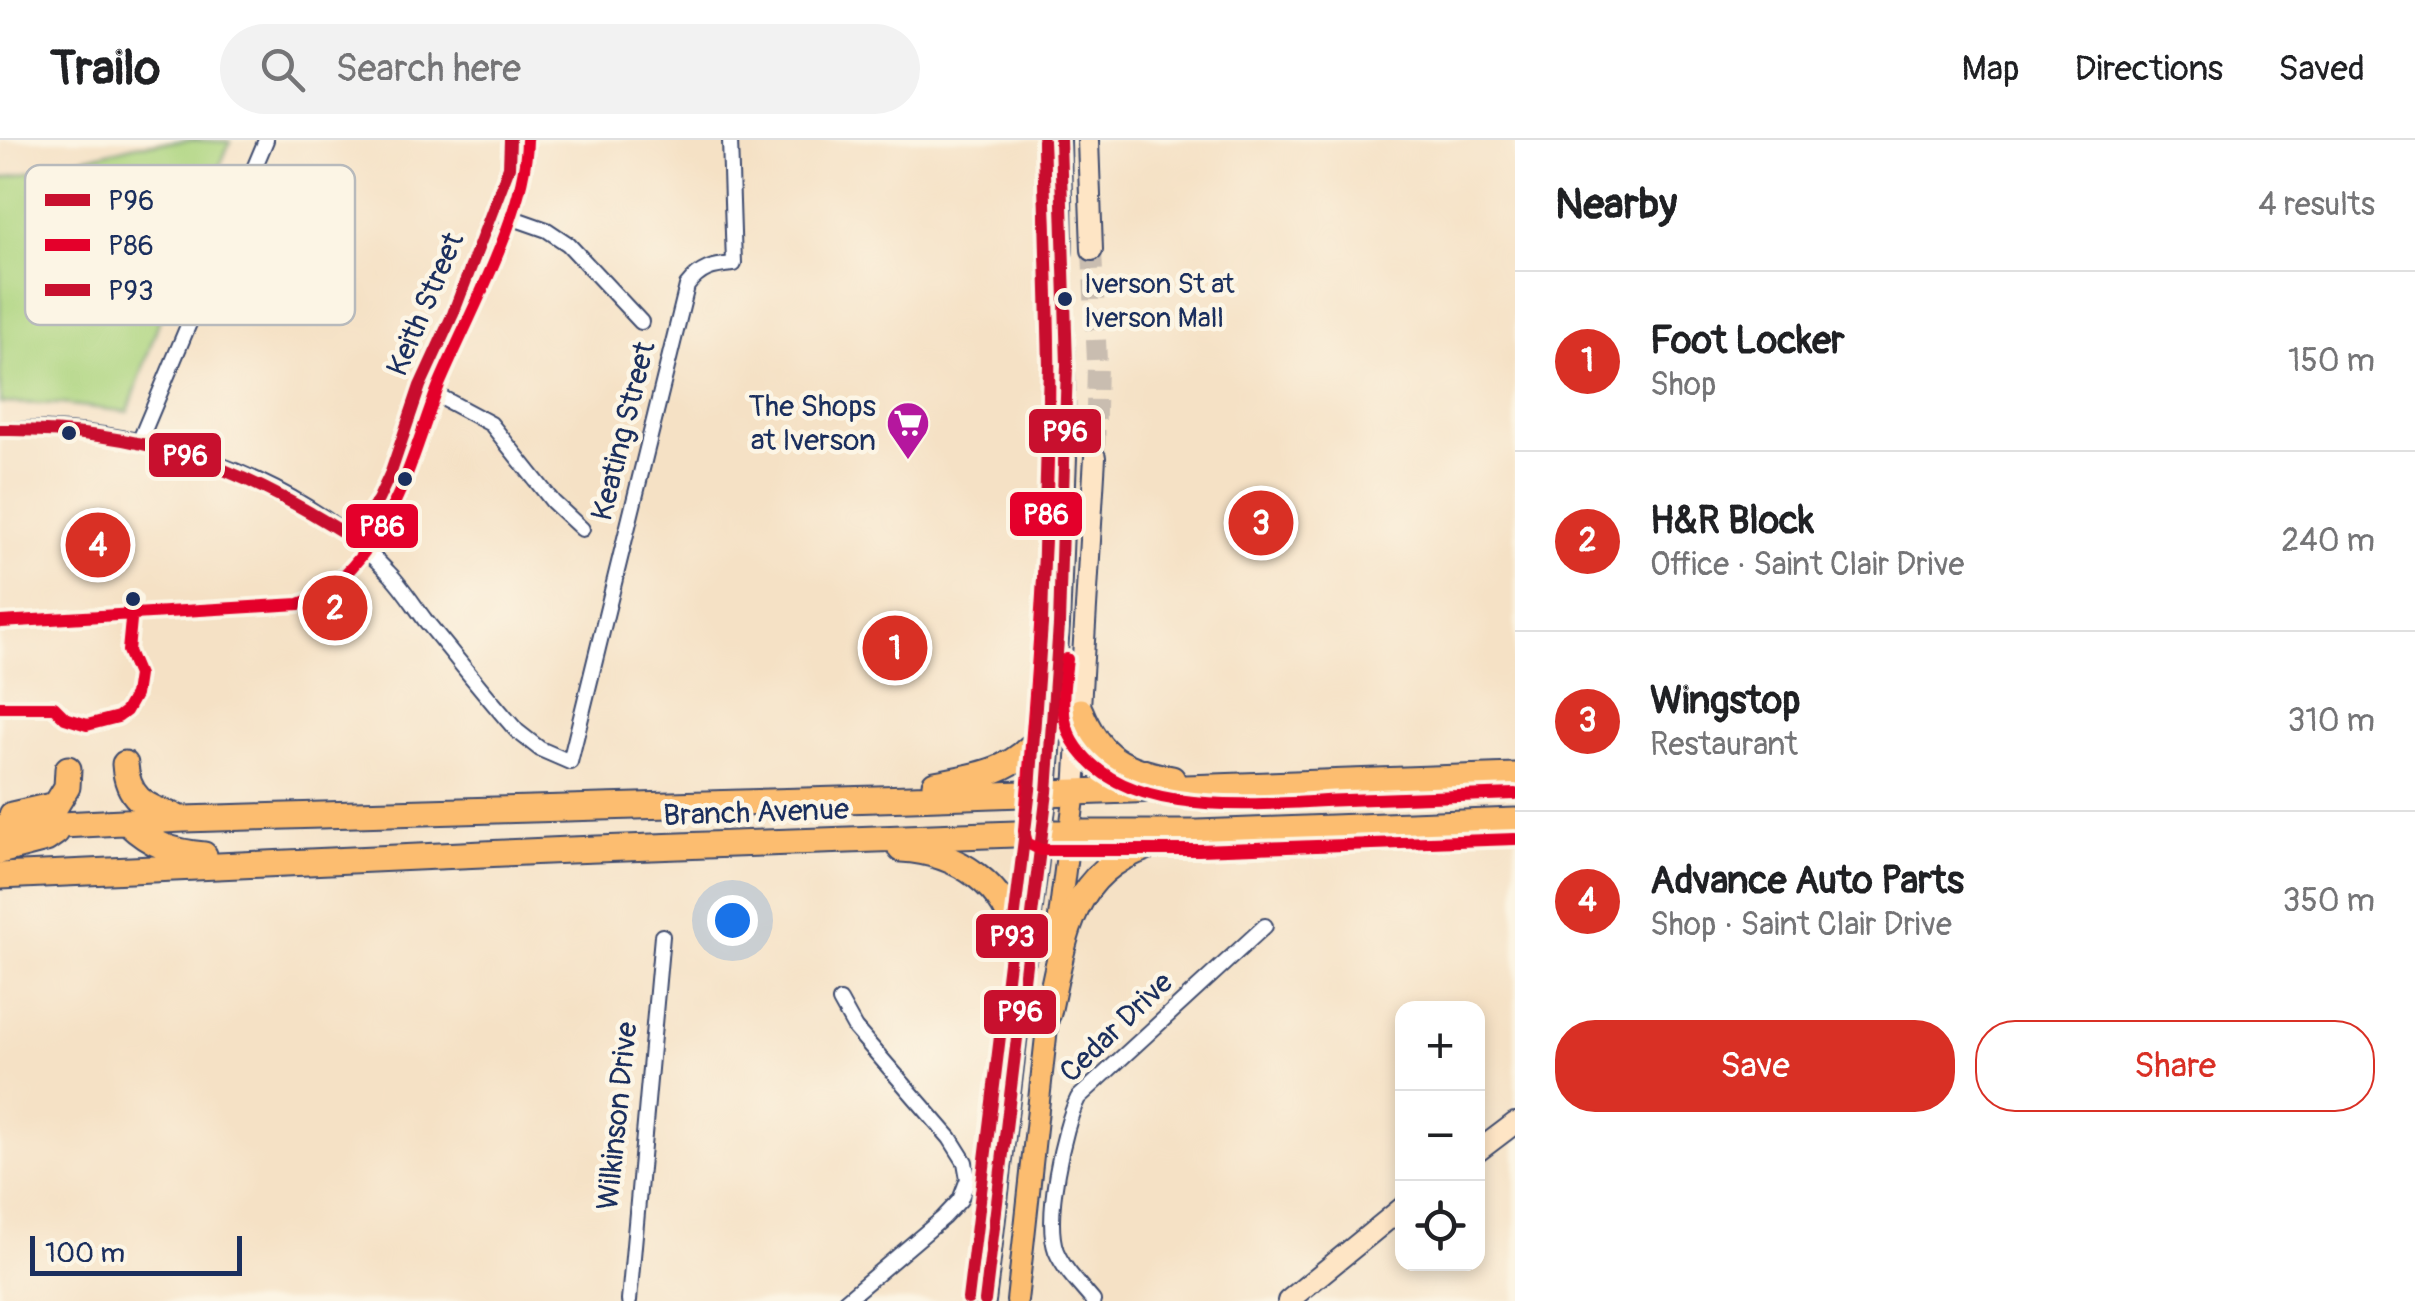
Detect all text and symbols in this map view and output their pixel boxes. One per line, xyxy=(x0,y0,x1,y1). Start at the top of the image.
search box xyxy=(220,24,920,114)
text: Trailo xyxy=(50,39,160,99)
icon: search xyxy=(255,42,310,97)
text: Search here xyxy=(335,45,521,93)
text: Map xyxy=(1962,47,2020,91)
text: Directions xyxy=(2075,47,2223,91)
text: Saved xyxy=(2278,47,2365,91)
legend xyxy=(25,165,355,325)
text: Nearby xyxy=(1555,179,1677,231)
text: P96 xyxy=(108,184,154,219)
text: 4 results xyxy=(2258,185,2375,225)
street label: Keith Street xyxy=(379,226,473,381)
text: P86 xyxy=(108,229,154,264)
place label: Iverson St at Iverson Mall xyxy=(1084,267,1235,336)
text: P93 xyxy=(108,274,154,309)
marker: Iverson St at Iverson Mall xyxy=(1055,289,1075,309)
text: Foot Locker xyxy=(1650,317,1845,365)
street label: Keating Street xyxy=(583,337,664,524)
text: 1 xyxy=(1581,341,1594,381)
text: 150 m xyxy=(2288,341,2375,381)
text: Shop xyxy=(1650,365,1716,405)
place label: The Shops at Iverson xyxy=(748,388,876,459)
supermarket icon: The Shops at Iverson xyxy=(885,400,931,461)
line badge: P96 xyxy=(1027,407,1103,455)
text: P96 xyxy=(1042,415,1088,450)
unlabelled marker xyxy=(59,423,79,443)
line badge: P96 xyxy=(147,431,223,479)
text: P96 xyxy=(162,439,208,474)
unlabelled marker xyxy=(395,469,415,489)
pin: 3 xyxy=(1228,486,1294,560)
line badge: P86 xyxy=(1008,490,1084,538)
text: H&R Block xyxy=(1650,497,1814,545)
text: P86 xyxy=(1023,498,1069,533)
line badge: P86 xyxy=(344,502,420,550)
pin: 4 xyxy=(66,508,130,582)
text: P86 xyxy=(359,510,405,545)
text: 2 xyxy=(1579,521,1596,561)
text: 240 m xyxy=(2281,521,2375,561)
text: Office · Saint Clair Drive xyxy=(1650,545,1964,585)
pin: 2 xyxy=(302,570,368,646)
unlabelled marker xyxy=(123,589,143,609)
pin: 1 xyxy=(862,610,928,686)
text: Wingstop xyxy=(1650,677,1800,725)
text: 3 xyxy=(1579,701,1596,741)
text: 310 m xyxy=(2287,701,2375,741)
text: Restaurant xyxy=(1650,725,1798,765)
street label: Branch Avenue xyxy=(663,791,850,834)
text: Advance Auto Parts xyxy=(1650,857,1964,905)
text: 4 xyxy=(1578,881,1597,921)
text: 350 m xyxy=(2283,881,2375,921)
your location xyxy=(707,895,758,946)
text: Shop · Saint Clair Drive xyxy=(1650,905,1952,945)
line badge: P93 xyxy=(974,912,1050,960)
text: P93 xyxy=(989,920,1035,955)
street label: Cedar Drive xyxy=(1052,964,1181,1090)
line badge: P96 xyxy=(982,988,1058,1036)
text: P96 xyxy=(997,995,1043,1030)
map controls xyxy=(1395,1001,1485,1271)
button: + xyxy=(1395,1001,1485,1091)
street label: Wilkinson Drive xyxy=(589,1020,646,1212)
button: Save xyxy=(1555,1020,1955,1112)
button: Share xyxy=(1975,1020,2375,1112)
button: − xyxy=(1395,1091,1485,1181)
button: locate xyxy=(1395,1181,1485,1271)
scale bar xyxy=(30,1231,242,1276)
text: 100 m xyxy=(45,1236,125,1271)

